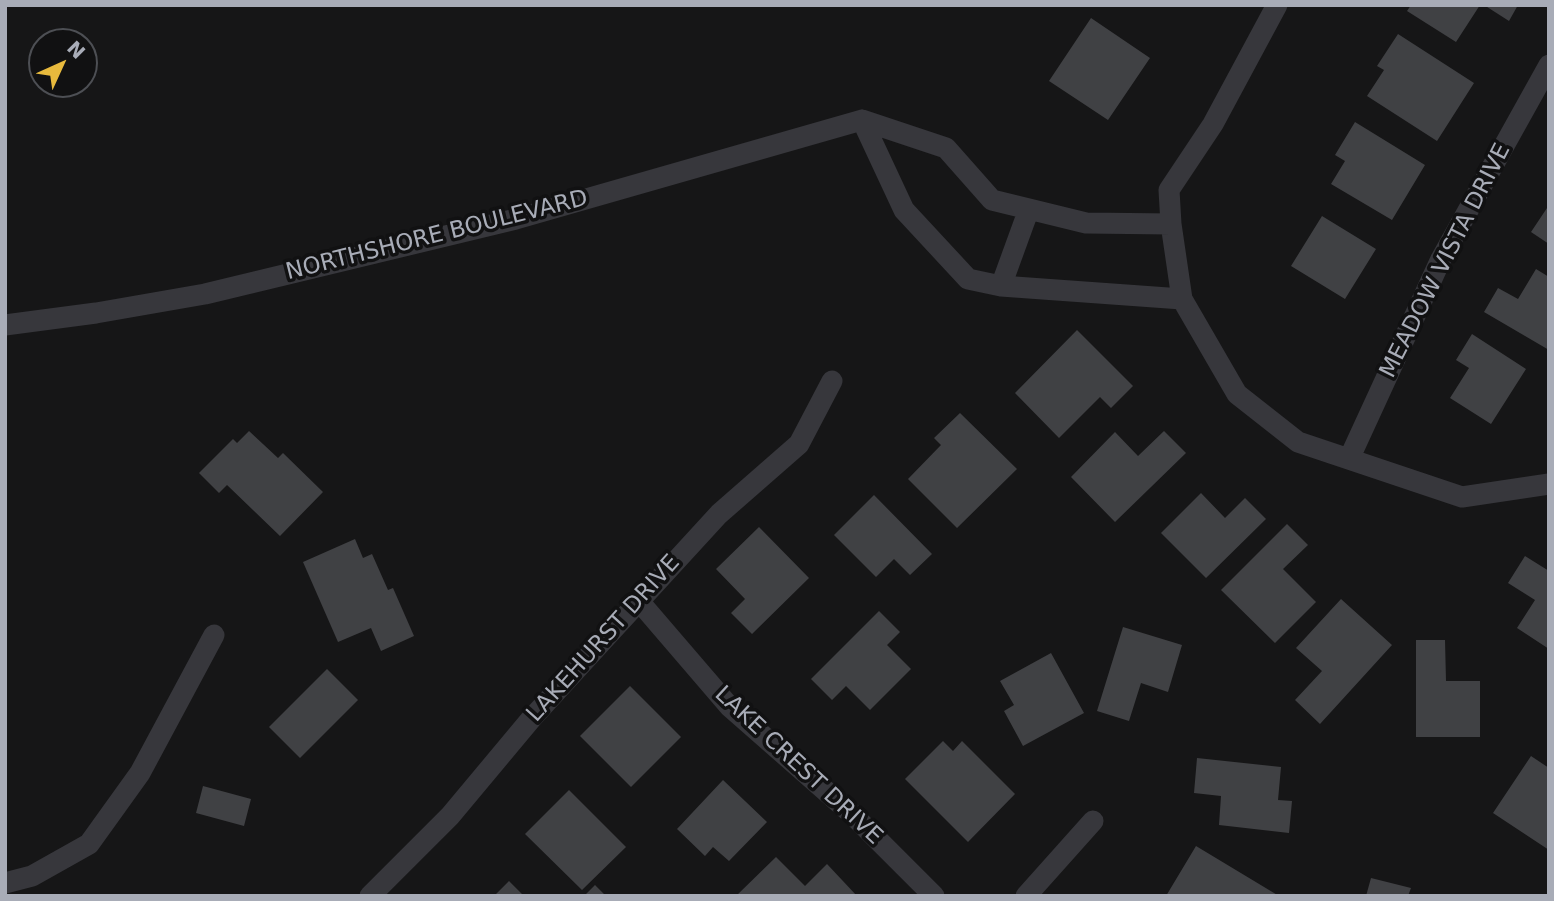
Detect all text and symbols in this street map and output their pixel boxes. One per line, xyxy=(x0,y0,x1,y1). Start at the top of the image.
north arrow xyxy=(28,28,98,98)
text: N xyxy=(63,36,90,63)
street label: MEADOW VISTA DRIVE xyxy=(1375,139,1517,383)
street label: NORTHSHORE BOULEVARD xyxy=(283,185,591,287)
street label: LAKEHURST DRIVE xyxy=(522,550,686,728)
street label: LAKE CREST DRIVE xyxy=(708,681,888,851)

